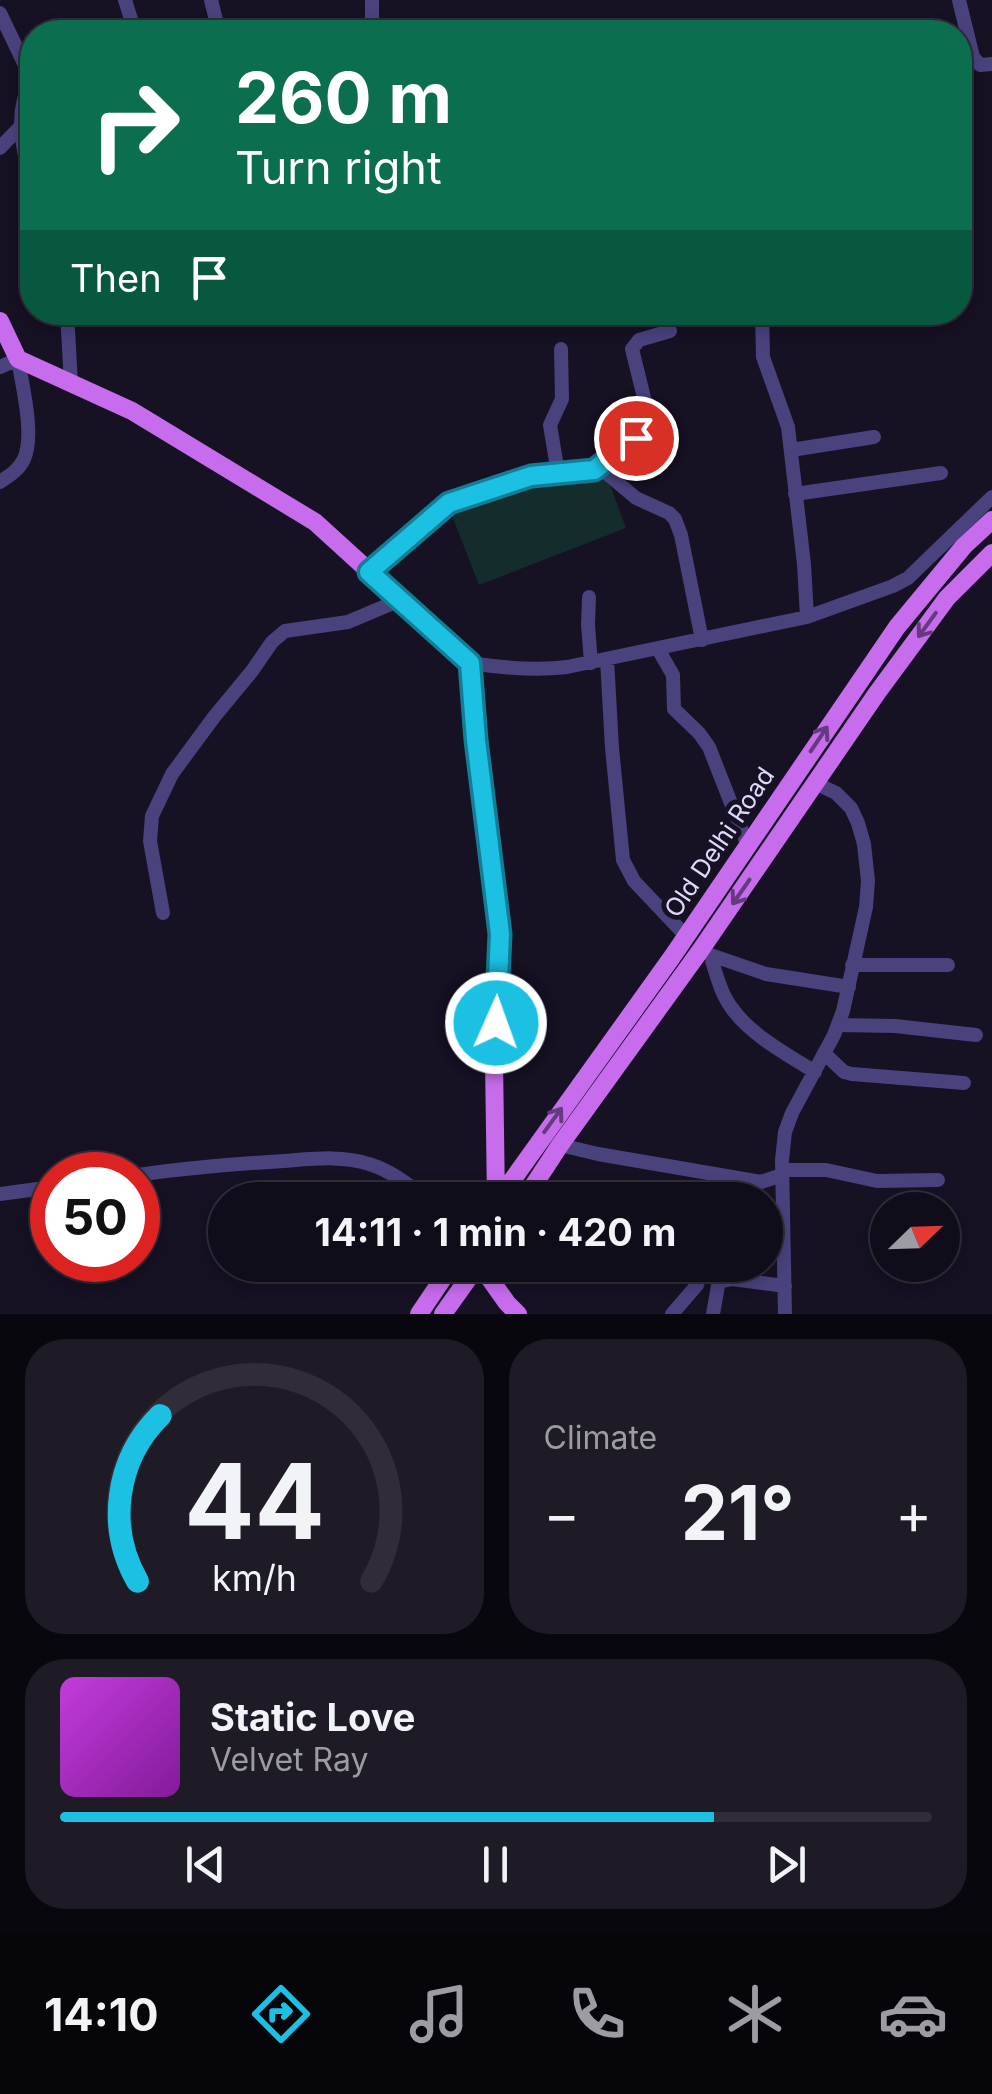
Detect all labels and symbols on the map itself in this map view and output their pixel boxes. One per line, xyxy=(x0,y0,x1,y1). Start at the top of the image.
pin xyxy=(594,396,679,481)
one-way arrow xyxy=(916,611,937,638)
one-way arrow xyxy=(808,725,829,753)
street label: Old Delhi Road xyxy=(658,761,780,923)
one-way arrow xyxy=(731,877,752,905)
position arrow xyxy=(444,971,548,1075)
one-way arrow xyxy=(543,1107,564,1134)
speed limit sign: 50 xyxy=(30,1152,160,1282)
north arrow xyxy=(870,1192,960,1282)

